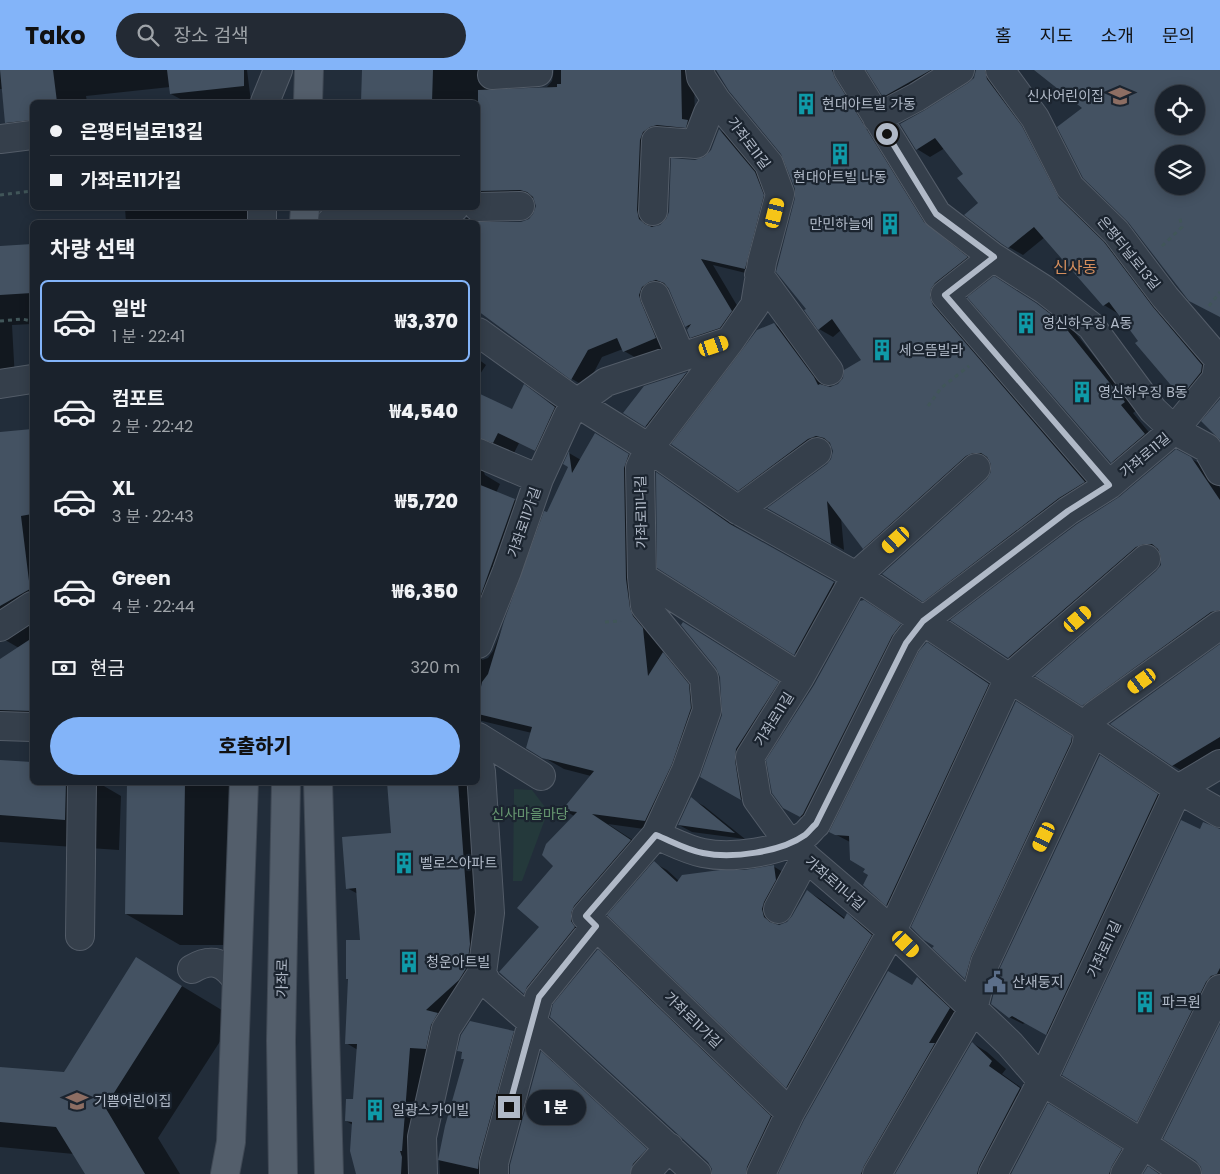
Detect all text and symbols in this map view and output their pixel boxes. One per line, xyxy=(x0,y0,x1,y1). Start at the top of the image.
search box xyxy=(116,13,466,58)
text: Tako xyxy=(25,19,86,52)
icon: search xyxy=(134,21,162,49)
text: 장소 검색 xyxy=(174,22,249,49)
text: 홈 xyxy=(995,23,1012,48)
text: 지도 xyxy=(1040,23,1073,48)
text: 소개 xyxy=(1101,23,1134,48)
text: 문의 xyxy=(1162,23,1195,48)
school or university icon: 신사어린이집 xyxy=(1107,83,1133,109)
map controls xyxy=(1155,85,1205,195)
button: locate xyxy=(1155,85,1205,135)
place label: 신사어린이집 xyxy=(1027,86,1104,106)
building icon: 현대아트빌 가동 xyxy=(793,91,819,117)
place label: 현대아트빌 가동 xyxy=(822,94,916,114)
street label: 가좌로11길 xyxy=(723,113,775,173)
text: 은평터널로13길 xyxy=(80,118,204,145)
route start xyxy=(876,123,898,145)
building icon: 현대아트빌 나동 xyxy=(827,141,853,167)
button: layers xyxy=(1155,145,1205,195)
text: 가좌로11가길 xyxy=(80,167,182,194)
place label: 현대아트빌 나동 xyxy=(793,167,887,187)
car xyxy=(764,197,785,229)
building icon: 만민하늘에 xyxy=(877,211,903,237)
street label: 은평터널로13길 xyxy=(1093,212,1165,294)
place label: 만민하늘에 xyxy=(810,214,874,234)
text: 차량 선택 xyxy=(50,234,136,265)
district label: 신사동 xyxy=(1053,256,1097,279)
text: 일반 xyxy=(112,295,147,322)
icon: car xyxy=(52,299,97,344)
text: ₩3,370 xyxy=(395,308,458,335)
building icon: 영신하우징 A동 xyxy=(1013,310,1039,336)
place label: 영신하우징 A동 xyxy=(1042,313,1133,333)
text: 1 분 · 22:41 xyxy=(112,325,185,348)
car xyxy=(697,334,730,358)
building icon: 세으뜸빌라 xyxy=(869,337,895,363)
place label: 세으뜸빌라 xyxy=(899,340,964,360)
building icon: 영신하우징 B동 xyxy=(1069,379,1095,405)
place label: 영신하우징 B동 xyxy=(1098,382,1188,402)
text: 컴포트 xyxy=(112,385,164,412)
icon: car xyxy=(52,389,97,434)
text: ₩4,540 xyxy=(389,398,458,425)
text: 2 분 · 22:42 xyxy=(112,415,193,438)
street label: 가좌로11길 xyxy=(1115,428,1175,482)
text: XL xyxy=(112,475,135,502)
street label: 가좌로11나길 xyxy=(630,475,652,549)
icon: car xyxy=(52,479,97,524)
street label: 가좌로11가길 xyxy=(503,484,545,560)
text: ₩5,720 xyxy=(395,488,458,515)
text: 3 분 · 22:43 xyxy=(112,505,194,528)
car xyxy=(879,524,912,556)
text: Green xyxy=(112,565,171,592)
icon: car xyxy=(52,569,97,614)
text: ₩6,350 xyxy=(392,578,458,605)
text: 4 분 · 22:44 xyxy=(112,595,195,618)
car xyxy=(1061,603,1094,635)
icon: cash xyxy=(50,654,78,682)
text: 현금 xyxy=(90,655,125,682)
text: 320 m xyxy=(411,656,460,679)
car xyxy=(1125,666,1158,696)
street label: 가좌로11길 xyxy=(749,688,799,750)
button: 호출하기 xyxy=(50,717,460,775)
park label: 신사마을마당 xyxy=(491,804,569,824)
car xyxy=(1030,820,1057,854)
building icon: 벨로스아파트 xyxy=(391,850,417,876)
street label: 가좌로11나길 xyxy=(801,851,869,915)
place label: 벨로스아파트 xyxy=(420,853,497,873)
street label: 가좌로11길 xyxy=(1082,917,1126,981)
car xyxy=(889,928,922,960)
building icon: 청운아트빌 xyxy=(396,949,422,975)
place label: 청운아트빌 xyxy=(426,952,490,972)
street label: 가좌로 xyxy=(272,958,292,997)
public building icon: 산새둥지 xyxy=(982,969,1008,995)
place label: 산새둥지 xyxy=(1012,972,1064,992)
street label: 가좌로11가길 xyxy=(660,987,726,1053)
building icon: 파크원 xyxy=(1132,989,1158,1015)
place label: 파크원 xyxy=(1162,992,1201,1012)
school or university icon: 기쁨어린이집 xyxy=(64,1088,90,1114)
callout: 1 분 xyxy=(526,1090,586,1124)
place label: 기쁨어린이집 xyxy=(94,1091,171,1111)
route end xyxy=(498,1096,520,1118)
text: 1 분 xyxy=(544,1096,568,1119)
building icon: 일광스카이빌 xyxy=(362,1097,388,1123)
place label: 일광스카이빌 xyxy=(392,1100,469,1120)

